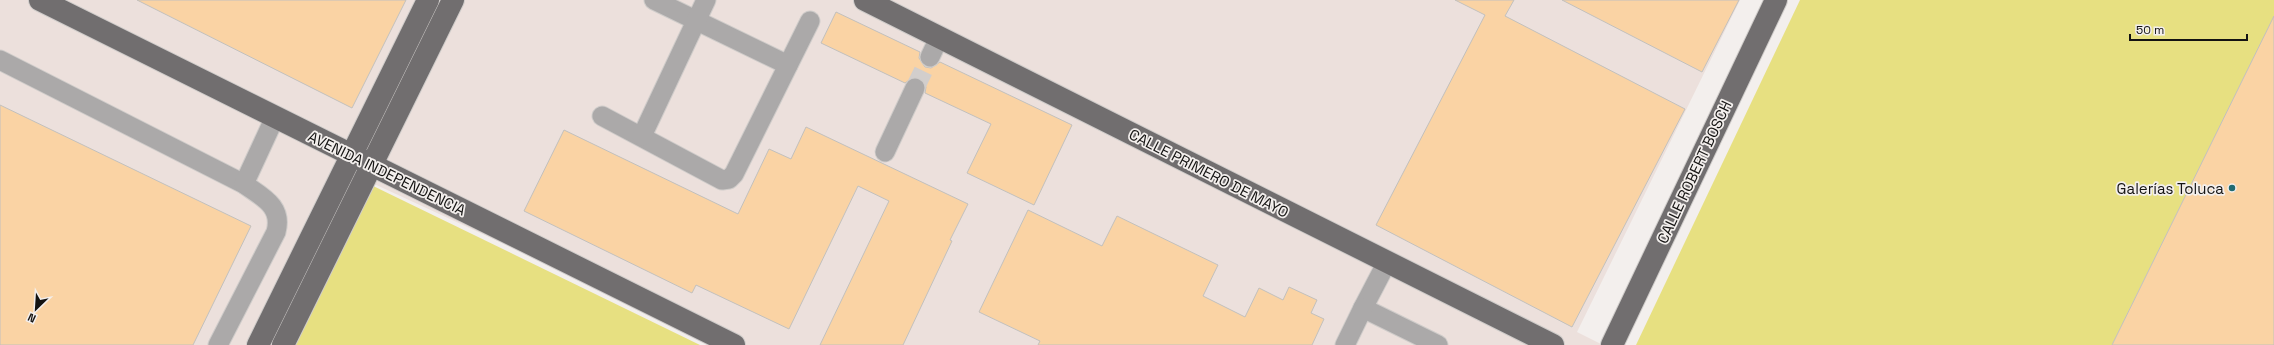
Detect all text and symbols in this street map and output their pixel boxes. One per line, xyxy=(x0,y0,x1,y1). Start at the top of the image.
scale bar xyxy=(2130,16,2247,42)
text: 50 m xyxy=(2136,22,2164,38)
street label: CALLE ROBERT BOSCH xyxy=(1653,98,1735,246)
street label: CALLE PRIMERO DE MAYO xyxy=(1126,124,1292,222)
street label: AVENIDA INDEPENDENCIA xyxy=(305,126,470,220)
place label: Galerías Toluca xyxy=(2117,179,2224,198)
marker: Galerías Toluca xyxy=(2227,183,2237,193)
north arrow xyxy=(16,289,56,329)
text: N xyxy=(25,310,38,326)

